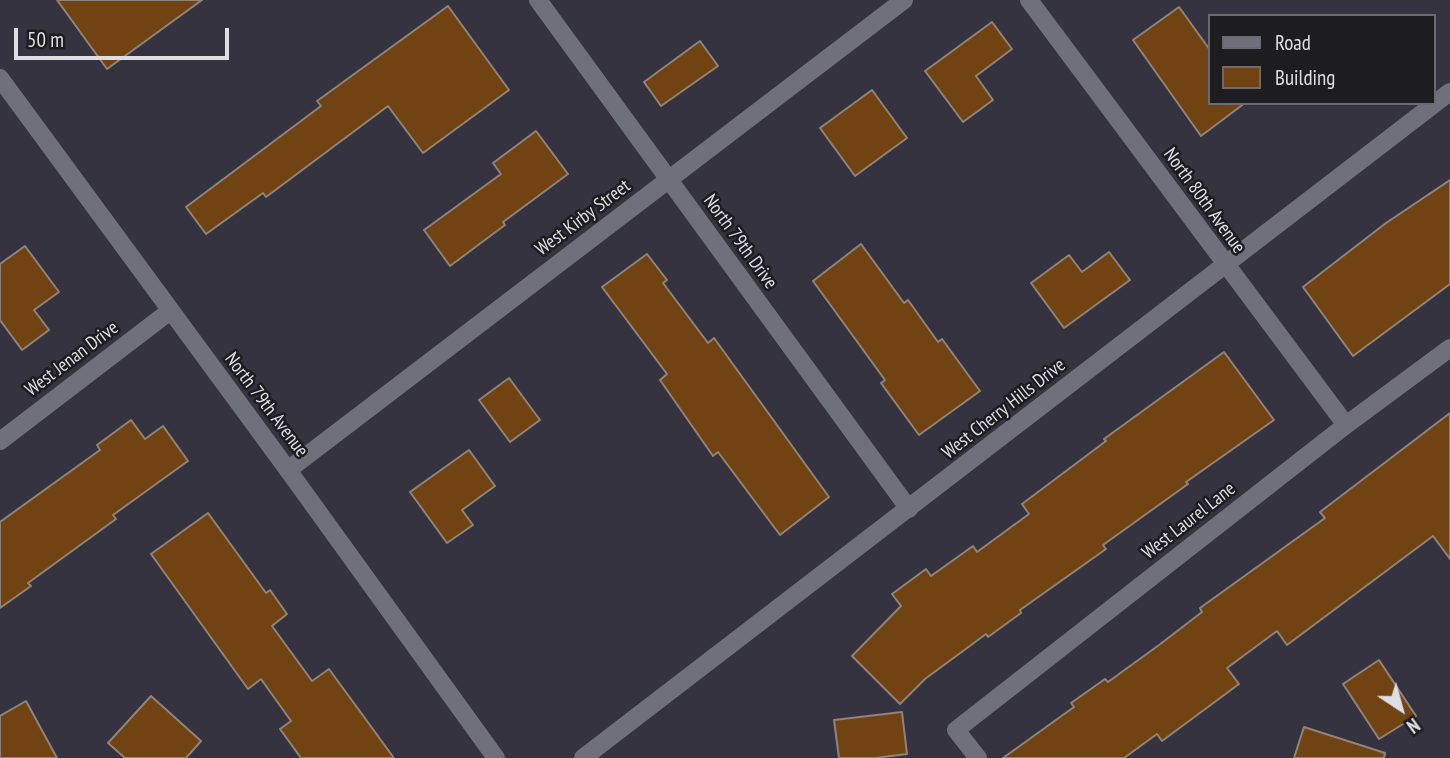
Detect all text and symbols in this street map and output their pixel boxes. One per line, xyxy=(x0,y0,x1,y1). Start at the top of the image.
scale bar xyxy=(18,14,233,58)
legend xyxy=(1208,14,1436,105)
text: 50 m xyxy=(27,26,64,53)
text: Road xyxy=(1275,29,1311,56)
text: Building xyxy=(1275,64,1335,91)
street label: North 80th Avenue xyxy=(1158,144,1250,258)
street label: West Kirby Street xyxy=(531,175,635,261)
street label: North 79th Drive xyxy=(698,190,782,294)
street label: West Jenan Drive xyxy=(21,317,123,401)
street label: North 79th Avenue xyxy=(219,348,313,462)
street label: West Cherry Hills Drive xyxy=(938,354,1070,464)
street label: West Laurel Lane xyxy=(1138,478,1240,564)
north arrow xyxy=(1366,674,1436,744)
text: N xyxy=(1402,713,1425,739)

